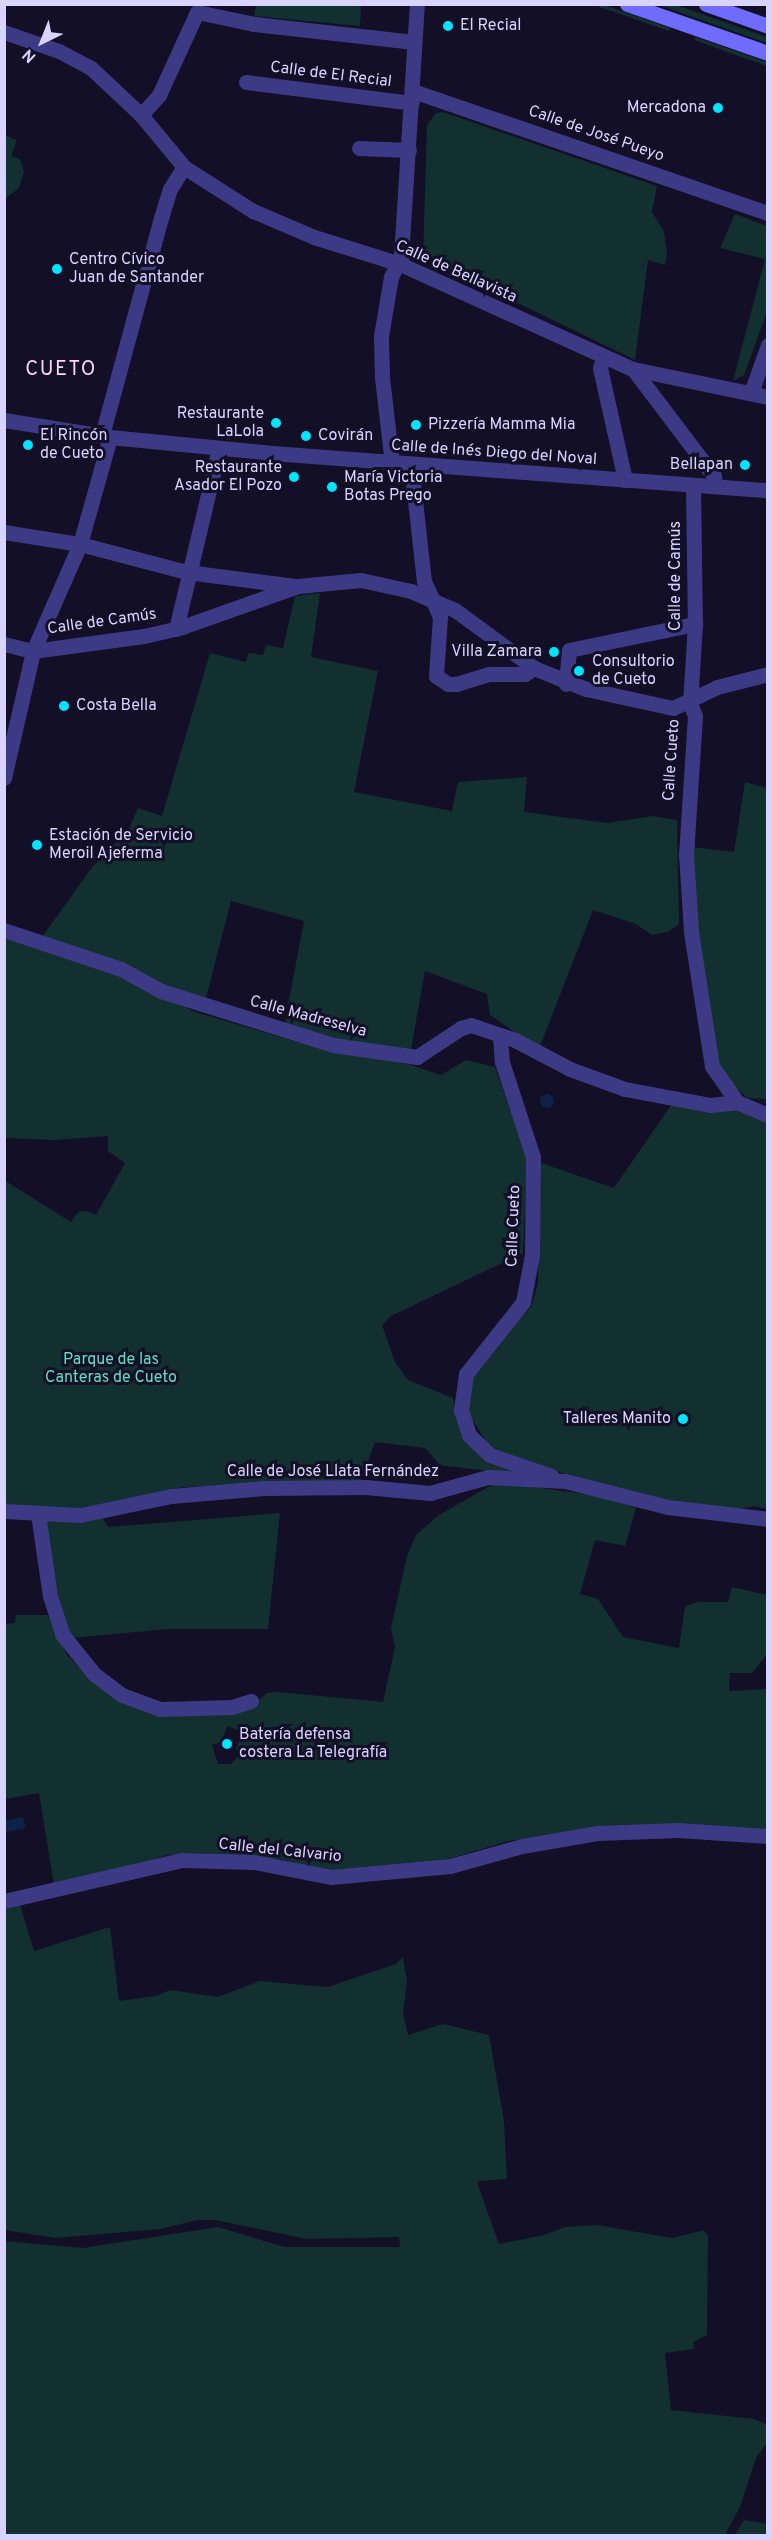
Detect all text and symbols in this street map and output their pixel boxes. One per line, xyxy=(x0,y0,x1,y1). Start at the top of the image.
north arrow xyxy=(12,12,72,72)
place label: El Recial xyxy=(460,16,521,36)
marker: El Recial xyxy=(441,19,455,33)
text: N xyxy=(19,44,41,66)
street label: Calle de El Recial xyxy=(269,58,393,92)
place label: Mercadona xyxy=(627,98,706,118)
marker: Mercadona xyxy=(711,101,725,115)
street label: Calle de José Pueyo xyxy=(526,102,666,166)
street label: Calle de Bellavista xyxy=(392,237,520,307)
place label: Centro Cívico Juan de Santander xyxy=(69,250,204,288)
marker: Centro Cívico Juan de Santander xyxy=(50,262,64,276)
district label: CUETO xyxy=(25,358,97,382)
place label: Restaurante LaLola xyxy=(177,404,264,442)
place label: Pizzería Mamma Mia xyxy=(428,415,575,435)
marker: Restaurante LaLola xyxy=(269,416,283,430)
marker: Pizzería Mamma Mia xyxy=(409,418,423,432)
place label: El Rincón de Cueto xyxy=(40,426,108,464)
place label: Covirán xyxy=(318,426,373,446)
marker: Covirán xyxy=(299,429,313,443)
street label: Calle de Inés Diego del Noval xyxy=(390,436,598,470)
marker: El Rincón de Cueto xyxy=(21,438,35,452)
place label: Bellapan xyxy=(670,455,733,475)
place label: Restaurante Asador El Pozo xyxy=(174,458,282,496)
marker: Bellapan xyxy=(738,458,752,472)
place label: María Victoria Botas Prego xyxy=(344,468,443,506)
marker: Restaurante Asador El Pozo xyxy=(287,470,301,484)
marker: María Victoria Botas Prego xyxy=(325,480,339,494)
street label: Calle de Camús xyxy=(666,521,686,631)
street label: Calle de Camús xyxy=(46,605,158,639)
place label: Villa Zamara xyxy=(451,642,542,662)
marker: Villa Zamara xyxy=(547,645,561,659)
place label: Consultorio de Cueto xyxy=(592,652,675,690)
marker: Consultorio de Cueto xyxy=(570,662,588,680)
place label: Costa Bella xyxy=(76,696,157,716)
marker: Costa Bella xyxy=(57,699,71,713)
street label: Calle Cueto xyxy=(660,718,684,802)
place label: Estación de Servicio Meroil Ajeferma xyxy=(49,826,193,864)
marker: Estación de Servicio Meroil Ajeferma xyxy=(30,838,44,852)
street label: Calle Madreselva xyxy=(247,992,369,1042)
street label: Calle Cueto xyxy=(503,1185,525,1267)
park label: Parque de las Canteras de Cueto xyxy=(45,1350,177,1388)
place label: Talleres Manito xyxy=(563,1409,671,1429)
marker: Talleres Manito xyxy=(676,1412,690,1426)
street label: Calle de José Llata Fernández xyxy=(227,1462,439,1482)
place label: Batería defensa costera La Telegrafía xyxy=(239,1725,388,1763)
marker: Batería defensa costera La Telegrafía xyxy=(220,1737,234,1751)
street label: Calle del Calvario xyxy=(218,1835,342,1867)

